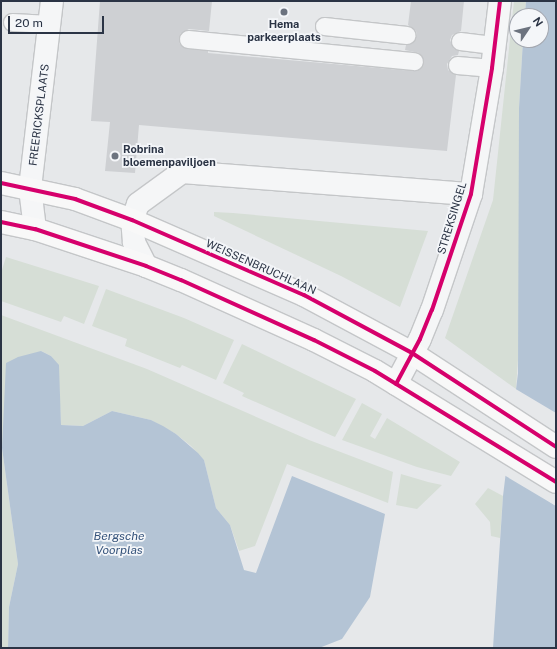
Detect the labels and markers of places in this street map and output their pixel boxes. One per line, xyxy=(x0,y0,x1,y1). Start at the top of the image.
marker: Hema parkeerplaats xyxy=(279,7,289,17)
place label: Hema parkeerplaats xyxy=(247,18,321,44)
place label: Robrina bloemenpaviljoen xyxy=(123,143,216,169)
marker: Robrina bloemenpaviljoen xyxy=(110,151,120,161)

